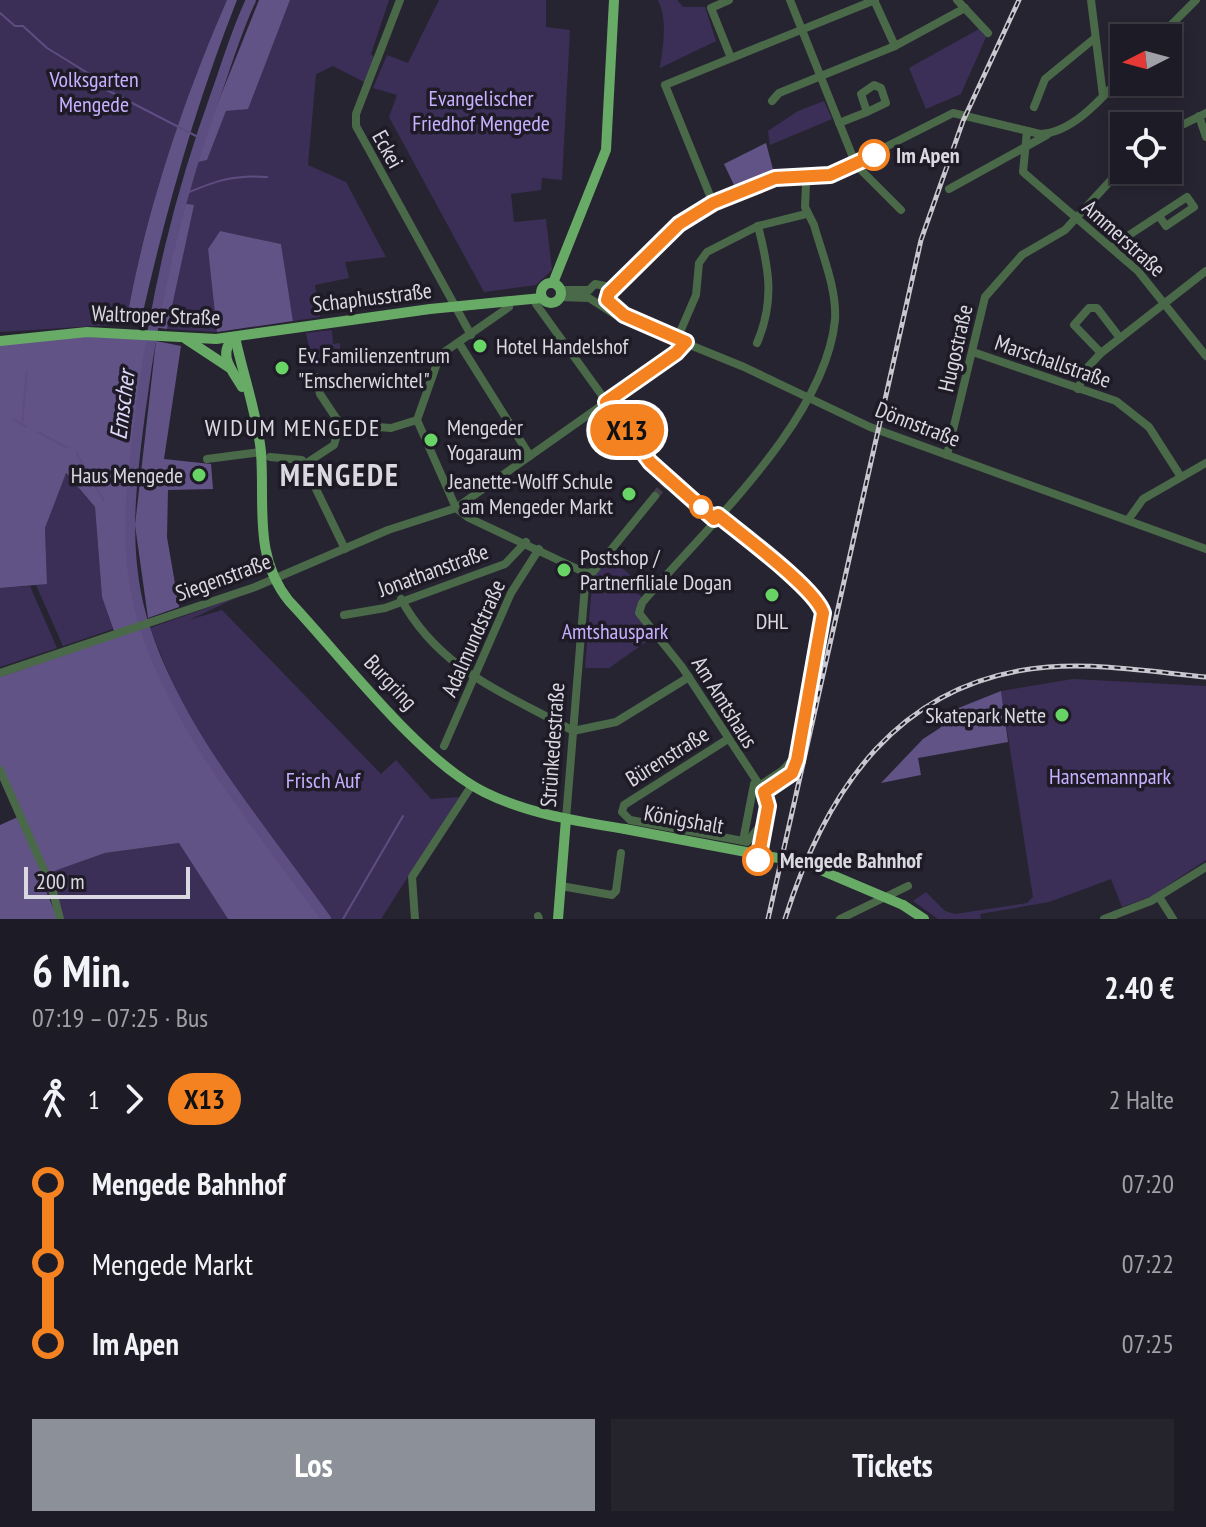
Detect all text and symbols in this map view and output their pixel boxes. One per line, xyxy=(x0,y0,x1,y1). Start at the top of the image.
north arrow xyxy=(1110,24,1182,96)
map controls xyxy=(1110,24,1182,184)
park label: Volksgarten Mengede xyxy=(48,65,139,118)
park label: Evangelischer Friedhof Mengede xyxy=(412,84,550,137)
button: locate xyxy=(1110,112,1182,184)
street label: Eckei xyxy=(366,125,410,173)
marker: Im Apen xyxy=(859,140,889,170)
place label: Im Apen xyxy=(896,141,960,169)
street label: Ammerstraße xyxy=(1077,193,1171,283)
street label: Schaphusstraße xyxy=(311,276,433,318)
street label: Waltroper Straße xyxy=(91,299,221,331)
street label: Hugostraße xyxy=(931,302,979,394)
street label: Marschallstraße xyxy=(991,328,1115,394)
place label: Hotel Handelshof xyxy=(496,332,629,360)
marker: Hotel Handelshof xyxy=(471,337,489,355)
place label: Ev. Familienzentrum "Emscherwichtel" xyxy=(298,341,450,394)
marker: Ev. Familienzentrum "Emscherwichtel" xyxy=(273,359,291,377)
water label: Emscher xyxy=(102,365,142,441)
street label: Dönnstraße xyxy=(872,395,964,453)
line badge: X13 xyxy=(581,404,673,456)
text: X13 xyxy=(606,411,648,448)
district label: WIDUM MENGEDE xyxy=(205,412,381,443)
place label: Mengeder Yogaraum xyxy=(447,413,523,466)
marker: Mengeder Yogaraum xyxy=(422,431,440,449)
district label: MENGEDE xyxy=(280,455,400,494)
place label: Haus Mengede xyxy=(71,461,183,489)
marker: Haus Mengede xyxy=(190,466,208,484)
place label: Jeanette-Wolff Schule am Mengeder Markt xyxy=(447,467,613,520)
marker: Jeanette-Wolff Schule am Mengeder Markt xyxy=(620,485,638,503)
unlabelled marker xyxy=(690,496,712,518)
street label: Jonathanstraße xyxy=(373,537,492,603)
place label: Postshop / Partnerfiliale Dogan xyxy=(580,543,732,596)
street label: Siegenstraße xyxy=(171,547,275,607)
marker: Postshop / Partnerfiliale Dogan xyxy=(555,561,573,579)
street label: Adalmundstraße xyxy=(435,575,511,701)
marker: DHL xyxy=(763,586,781,604)
place label: DHL xyxy=(756,607,788,635)
park label: Amtshauspark xyxy=(562,617,669,645)
street label: Burgring xyxy=(358,649,424,715)
street label: Am Amtshaus xyxy=(686,651,764,753)
street label: Strünkedestraße xyxy=(534,682,570,808)
place label: Skatepark Nette xyxy=(925,701,1046,729)
marker: Skatepark Nette xyxy=(1053,706,1071,724)
street label: Bürenstraße xyxy=(620,720,714,792)
park label: Hansemannpark xyxy=(1049,762,1172,790)
park label: Frisch Auf xyxy=(286,766,362,794)
street label: Königshalt xyxy=(642,798,726,840)
marker: Mengede Bahnhof xyxy=(743,845,773,875)
place label: Mengede Bahnhof xyxy=(780,846,923,874)
scale bar xyxy=(24,863,190,899)
text: 200 m xyxy=(36,867,85,895)
text: 6 Min. xyxy=(32,942,130,999)
text: 2.40 € xyxy=(1104,968,1174,1007)
text: 07:19 – 07:25 · Bus xyxy=(32,1001,208,1034)
icon: walk xyxy=(32,1077,76,1121)
icon: forward xyxy=(112,1077,156,1121)
text: X13 xyxy=(184,1080,225,1117)
text: 1 xyxy=(88,1083,100,1116)
text: 2 Halte xyxy=(1109,1083,1174,1116)
text: Mengede Bahnhof xyxy=(92,1164,285,1203)
text: 07:20 xyxy=(1122,1167,1174,1200)
text: Mengede Markt xyxy=(92,1244,253,1283)
text: 07:22 xyxy=(1122,1247,1174,1280)
text: Im Apen xyxy=(92,1324,179,1363)
text: 07:25 xyxy=(1122,1327,1174,1360)
button: Los xyxy=(32,1419,595,1511)
button: Tickets xyxy=(611,1419,1174,1511)

